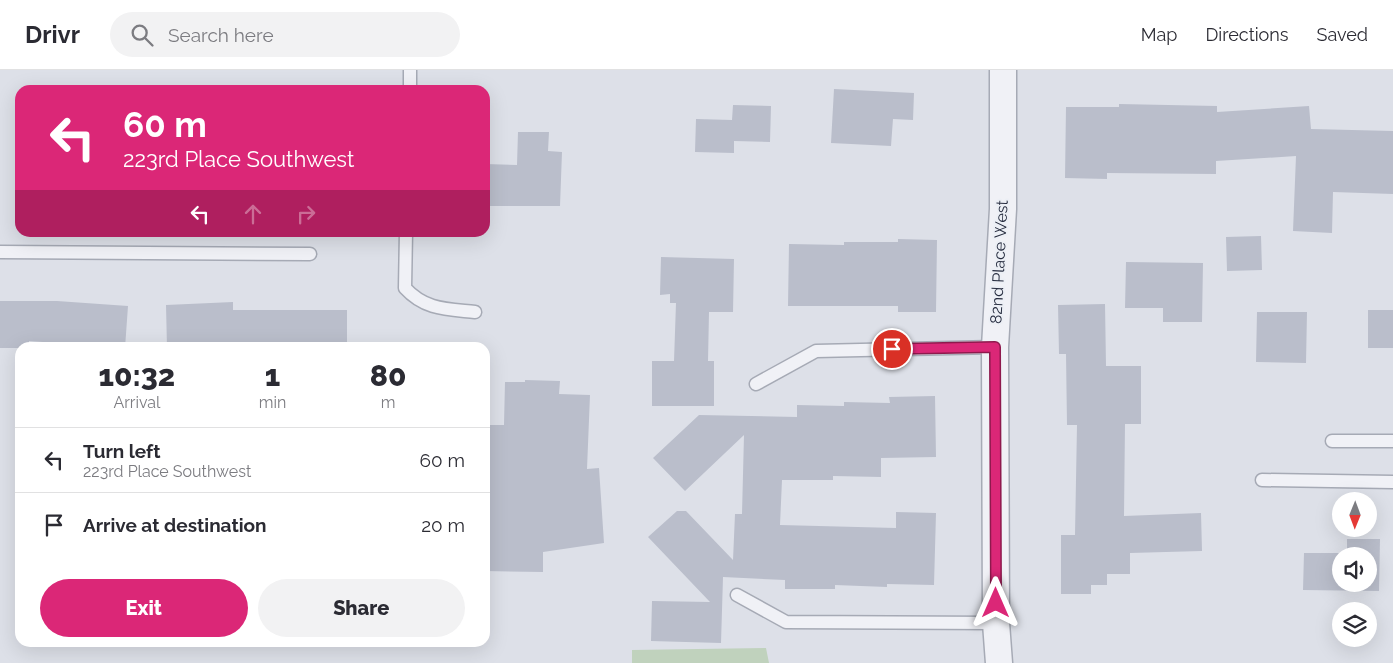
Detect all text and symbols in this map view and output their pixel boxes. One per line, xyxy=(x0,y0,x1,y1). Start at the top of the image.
search box xyxy=(110,12,460,57)
text: Drivr xyxy=(25,20,80,49)
icon: search xyxy=(128,21,156,49)
text: Search here xyxy=(168,24,274,46)
text: Map xyxy=(1141,24,1177,45)
text: Directions xyxy=(1205,24,1289,45)
text: Saved xyxy=(1317,24,1368,45)
text: 60 m xyxy=(123,104,207,145)
icon: left xyxy=(40,105,105,170)
text: 223rd Place Southwest xyxy=(123,146,354,172)
street label: 82nd Place West xyxy=(986,199,1012,324)
icon: left xyxy=(186,200,214,228)
icon: ahead xyxy=(239,200,267,228)
icon: right xyxy=(292,200,320,228)
pin xyxy=(871,328,913,370)
icon: arrive xyxy=(878,335,906,363)
text: 10:32 xyxy=(99,358,175,393)
text: 1 xyxy=(265,358,280,393)
text: 80 xyxy=(370,358,406,393)
text: Arrival xyxy=(113,393,160,412)
text: min xyxy=(259,393,286,412)
text: m xyxy=(381,393,395,412)
text: Turn left xyxy=(83,440,160,462)
icon: left xyxy=(40,446,68,474)
text: 60 m xyxy=(420,449,465,471)
text: 223rd Place Southwest xyxy=(83,462,251,481)
north arrow xyxy=(1332,492,1378,538)
map controls xyxy=(1332,492,1377,647)
icon: arrive xyxy=(40,511,68,539)
text: Arrive at destination xyxy=(83,514,267,536)
text: 20 m xyxy=(421,514,465,536)
button: sound xyxy=(1332,547,1377,592)
position arrow xyxy=(969,576,1021,628)
button: Exit xyxy=(40,579,248,637)
button: Share xyxy=(258,579,465,637)
button: layers xyxy=(1332,602,1377,647)

